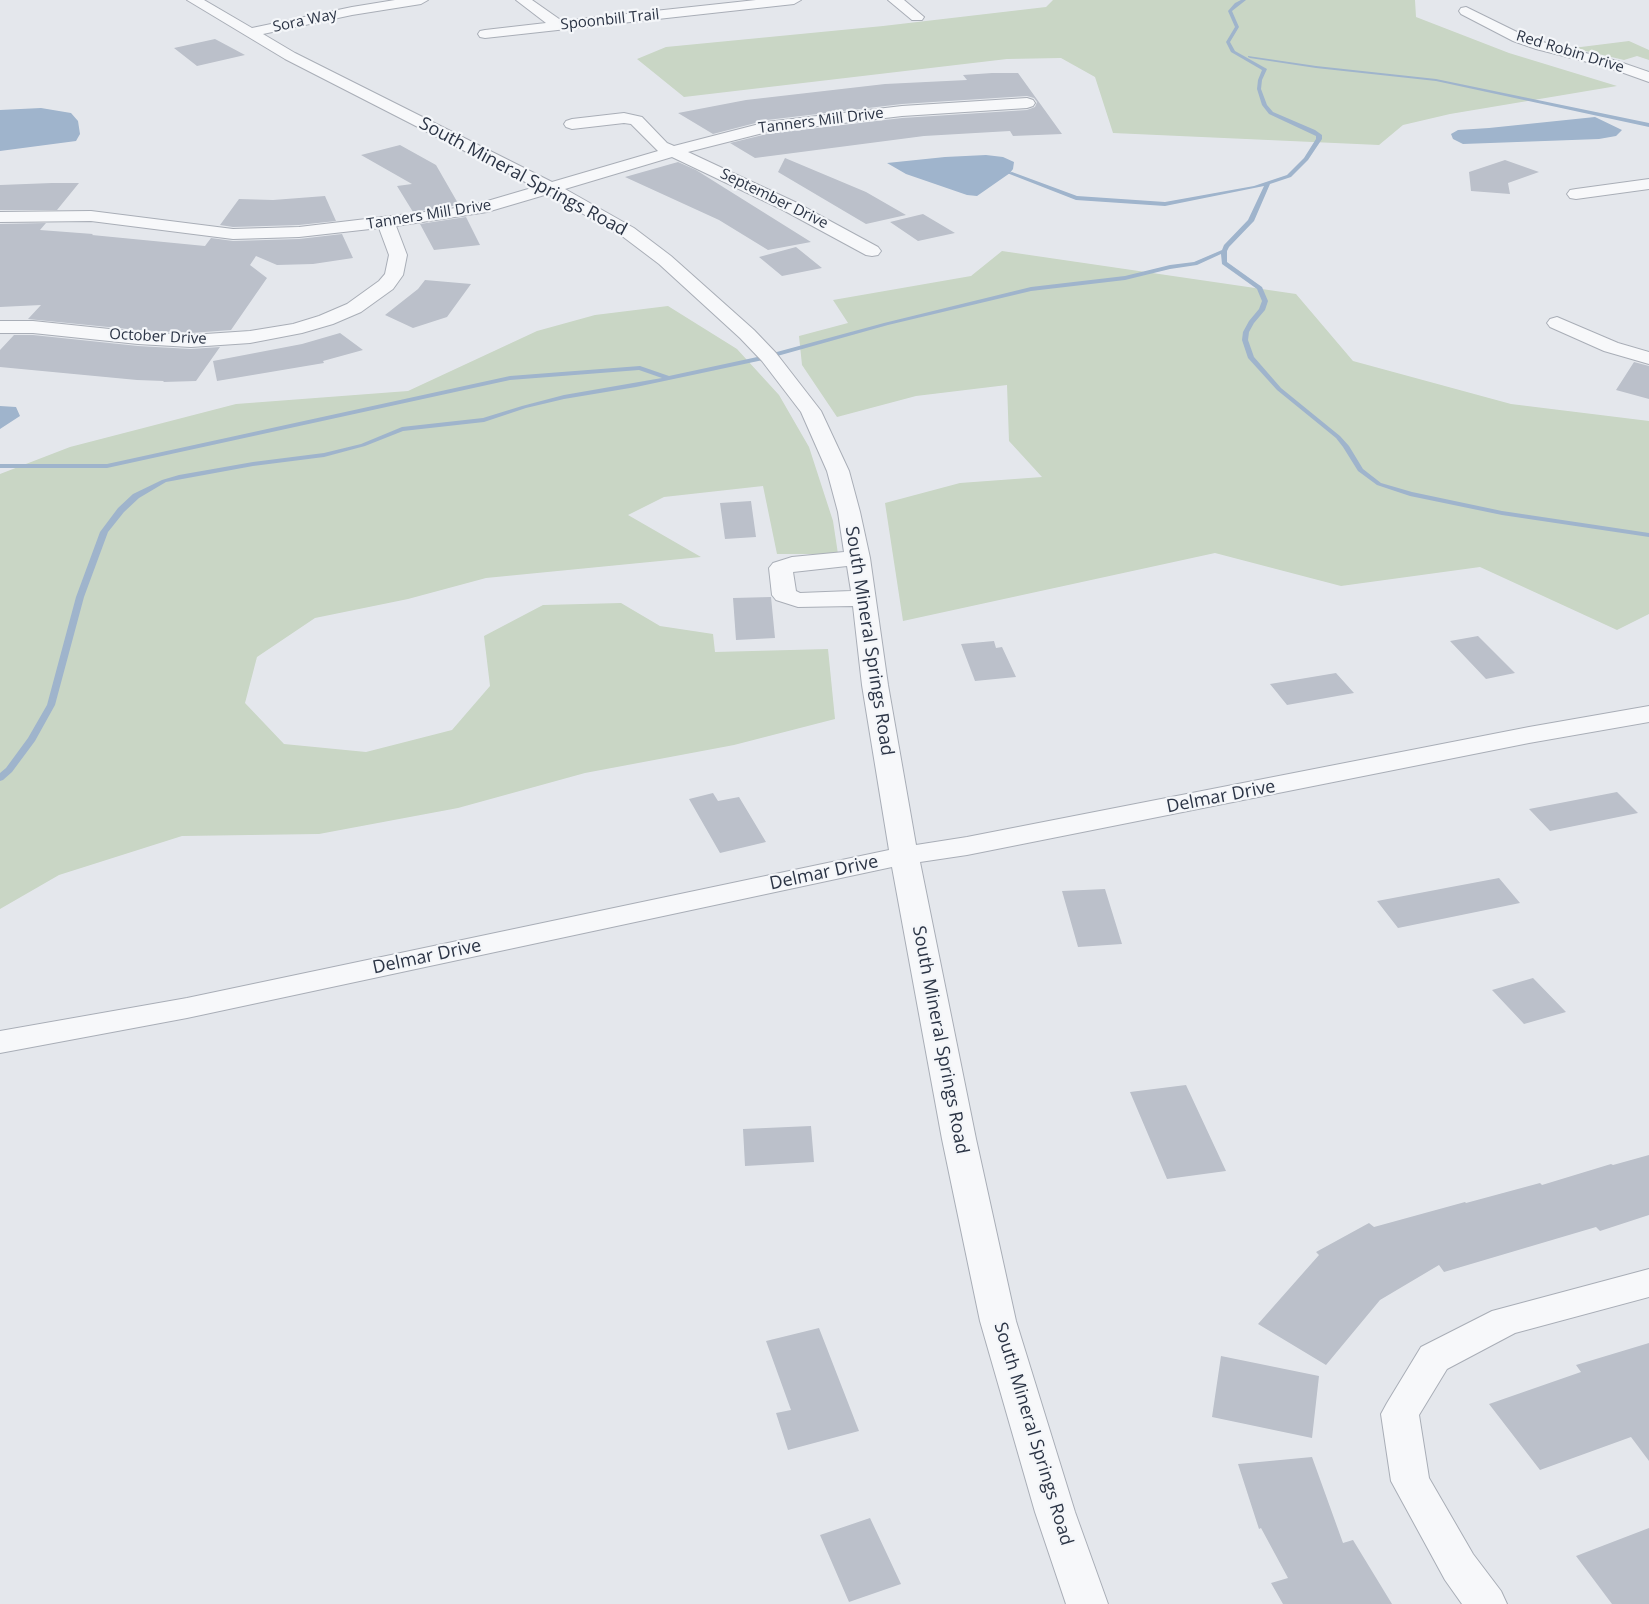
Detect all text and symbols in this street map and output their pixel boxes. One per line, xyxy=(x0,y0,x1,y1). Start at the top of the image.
street label: Sora Way xyxy=(271,5,339,37)
street label: Spoonbill Trail xyxy=(560,6,660,34)
street label: Red Robin Drive xyxy=(1514,27,1626,77)
street label: Tanners Mill Drive xyxy=(757,104,885,138)
street label: South Mineral Springs Road xyxy=(415,113,631,241)
street label: September Drive xyxy=(717,165,831,233)
street label: Tanners Mill Drive xyxy=(365,196,493,234)
street label: October Drive xyxy=(109,325,207,349)
street label: South Mineral Springs Road xyxy=(840,525,898,757)
street label: Delmar Drive xyxy=(1165,776,1277,818)
street label: Delmar Drive xyxy=(768,851,880,895)
street label: South Mineral Springs Road xyxy=(907,924,973,1156)
street label: Delmar Drive xyxy=(371,935,483,979)
street label: South Mineral Springs Road xyxy=(989,1320,1077,1548)

